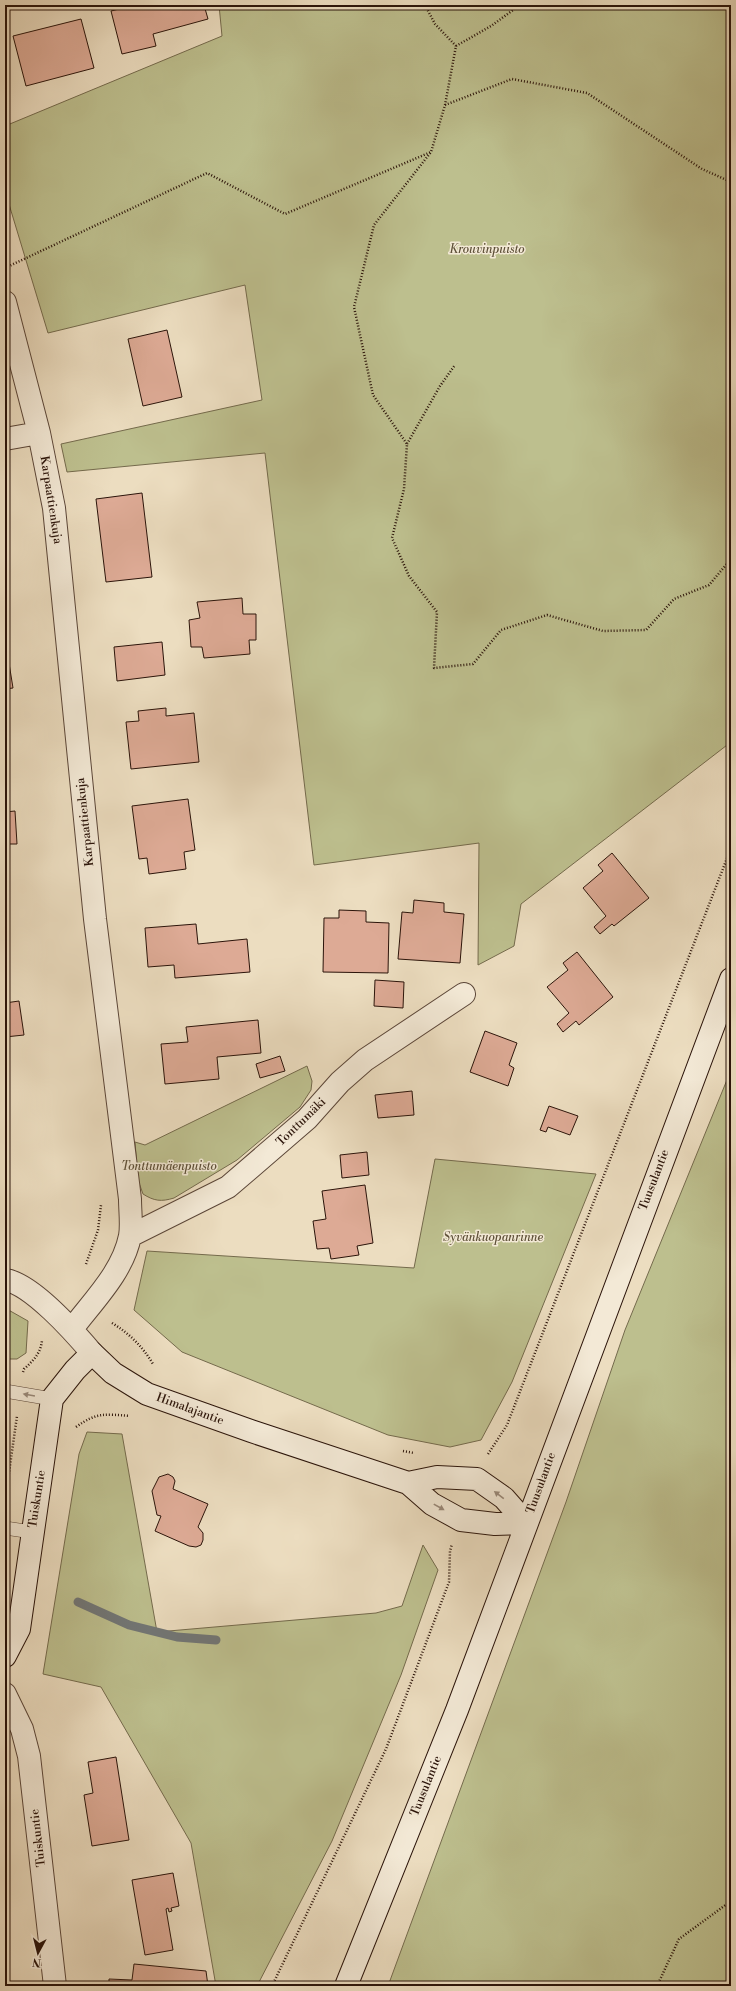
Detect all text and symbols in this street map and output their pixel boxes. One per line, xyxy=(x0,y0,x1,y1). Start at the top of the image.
park label: Krouvinpuisto xyxy=(449,242,525,257)
street label: Karpaattienkuja xyxy=(37,455,66,546)
street label: Karpaattienkuja xyxy=(73,776,97,867)
street label: Tonttumäki xyxy=(273,1095,329,1149)
street label: Tuusulantie xyxy=(635,1147,673,1213)
park label: Tonttumäenpuisto xyxy=(121,1159,217,1174)
park label: Syvänkuopanrinne xyxy=(443,1230,544,1245)
street label: Himalajantie xyxy=(154,1390,226,1428)
one-way arrow xyxy=(23,1392,35,1398)
street label: Tuusulantie xyxy=(523,1450,559,1516)
street label: Tuiskuntie xyxy=(25,1469,49,1529)
one-way arrow xyxy=(494,1491,505,1499)
one-way arrow xyxy=(433,1504,444,1511)
street label: Tuusulantie xyxy=(407,1753,445,1819)
street label: Tuiskuntie xyxy=(27,1808,49,1868)
north arrow xyxy=(18,1933,58,1973)
text: N xyxy=(31,1954,42,1969)

